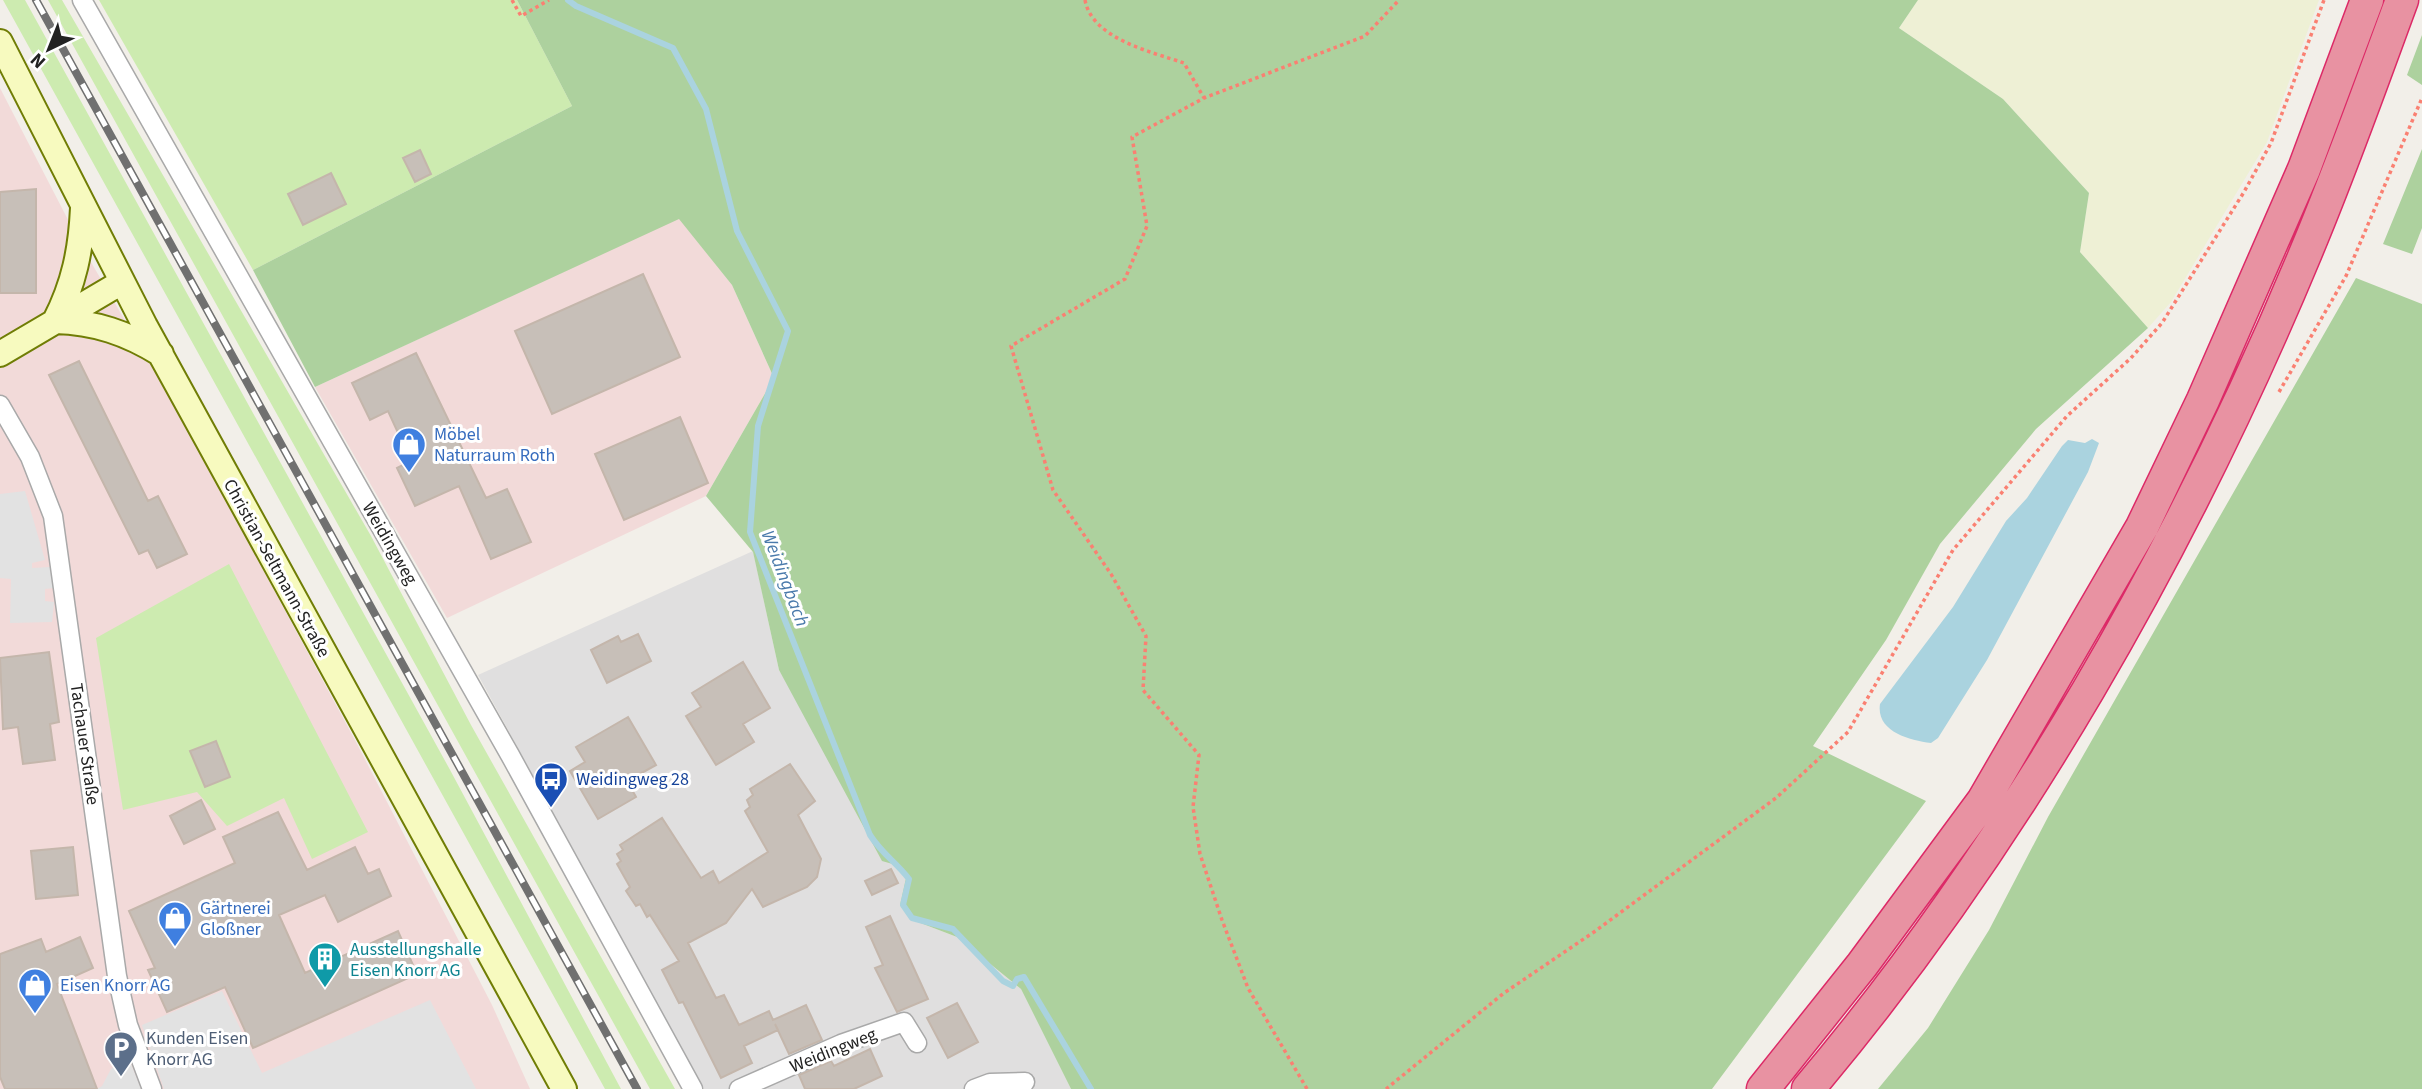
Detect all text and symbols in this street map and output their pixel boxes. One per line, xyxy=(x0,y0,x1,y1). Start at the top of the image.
north arrow xyxy=(14,14,84,84)
text: N xyxy=(25,46,52,75)
place label: Möbel Naturraum Roth xyxy=(434,422,555,468)
shop icon: Möbel Naturraum Roth xyxy=(390,425,428,474)
street label: Christian-Seltmann-Straße xyxy=(217,475,336,662)
street label: Weidingweg xyxy=(356,497,423,589)
water label: Weidingbach xyxy=(754,526,815,631)
street label: Tachauer Straße xyxy=(64,682,105,807)
bus stop icon: Weidingweg 28 xyxy=(532,760,570,809)
place label: Weidingweg 28 xyxy=(576,767,689,792)
place label: Gärtnerei Gloßner xyxy=(200,896,271,942)
shop icon: Gärtnerei Gloßner xyxy=(156,899,194,948)
place label: Ausstellungshalle Eisen Knorr AG xyxy=(350,937,481,983)
building icon: Ausstellungshalle Eisen Knorr AG xyxy=(306,940,344,989)
shop icon: Eisen Knorr AG xyxy=(16,966,54,1015)
place label: Eisen Knorr AG xyxy=(60,973,171,998)
street label: Weidingweg xyxy=(786,1022,880,1079)
place label: Kunden Eisen Knorr AG xyxy=(146,1026,248,1072)
parking icon: Kunden Eisen Knorr AG xyxy=(102,1029,140,1078)

